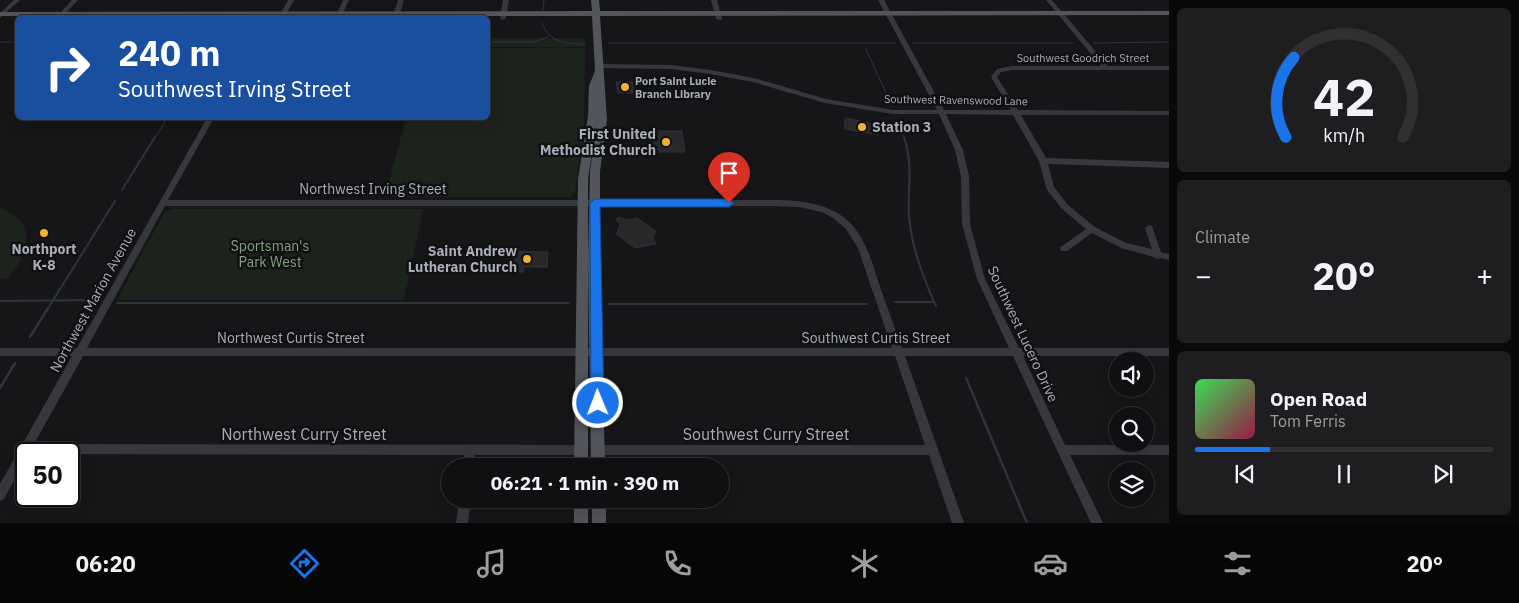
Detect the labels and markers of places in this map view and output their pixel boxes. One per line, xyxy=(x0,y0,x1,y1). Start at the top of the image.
place label: Port Saint Lucie Branch Library xyxy=(635,74,716,101)
marker: Port Saint Lucie Branch Library xyxy=(619,81,631,93)
place label: Station 3 xyxy=(872,118,931,136)
marker: Station 3 xyxy=(856,121,868,133)
place label: First United Methodist Church xyxy=(540,125,656,159)
marker: First United Methodist Church xyxy=(660,136,672,148)
pin xyxy=(708,152,750,203)
marker: Northport K-8 xyxy=(38,227,50,239)
place label: Northport K-8 xyxy=(12,240,76,274)
place label: Saint Andrew Lutheran Church xyxy=(408,242,517,276)
marker: Saint Andrew Lutheran Church xyxy=(521,253,533,265)

